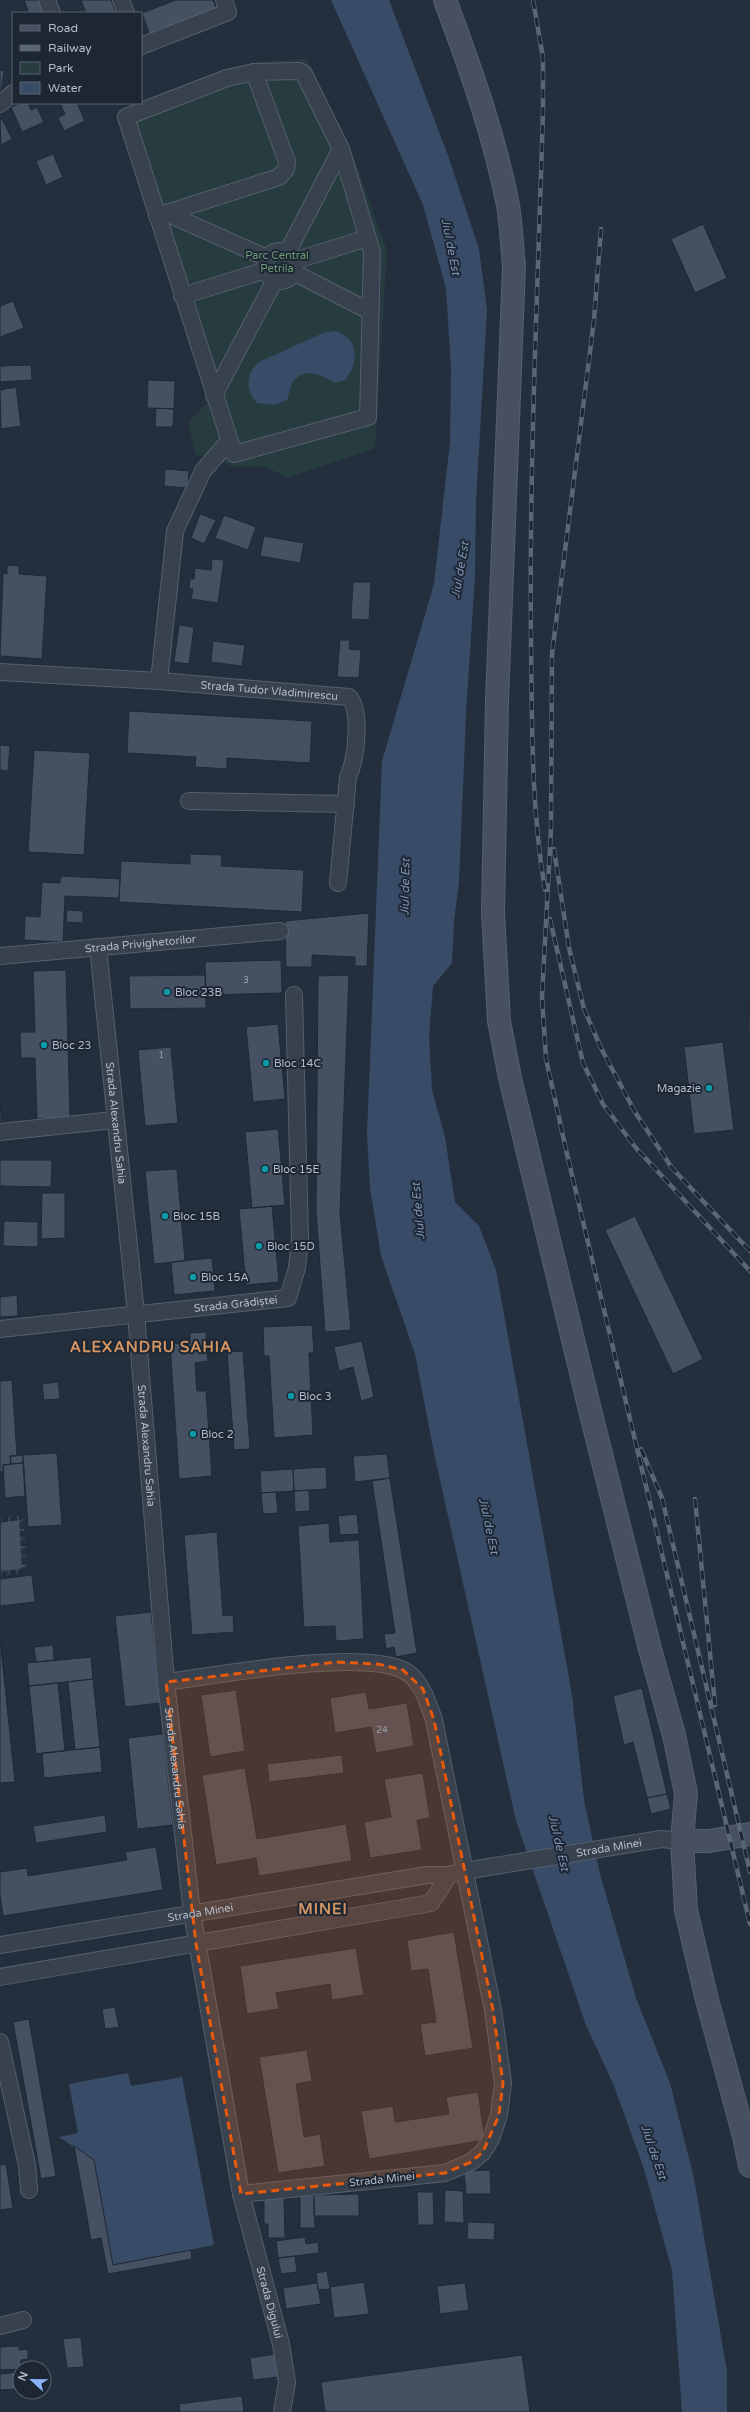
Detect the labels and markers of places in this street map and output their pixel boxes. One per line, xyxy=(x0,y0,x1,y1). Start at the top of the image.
place label: Bloc 23B xyxy=(175,986,223,999)
marker: Bloc 23B xyxy=(162,987,172,997)
place label: Bloc 23 xyxy=(52,1039,92,1052)
marker: Bloc 23 xyxy=(39,1040,49,1050)
place label: Bloc 14C xyxy=(274,1057,322,1070)
marker: Bloc 14C xyxy=(261,1058,271,1068)
place label: Magazie xyxy=(657,1082,701,1095)
marker: Magazie xyxy=(704,1083,714,1093)
place label: Bloc 15E xyxy=(273,1163,320,1176)
marker: Bloc 15E xyxy=(260,1164,270,1174)
place label: Bloc 15B xyxy=(173,1210,221,1223)
marker: Bloc 15B xyxy=(160,1211,170,1221)
place label: Bloc 15D xyxy=(267,1240,315,1253)
marker: Bloc 15D xyxy=(254,1241,264,1251)
place label: Bloc 15A xyxy=(201,1271,249,1284)
marker: Bloc 15A xyxy=(188,1272,198,1282)
place label: Bloc 3 xyxy=(299,1390,332,1403)
marker: Bloc 3 xyxy=(286,1391,296,1401)
place label: Bloc 2 xyxy=(201,1428,234,1441)
marker: Bloc 2 xyxy=(188,1429,198,1439)

